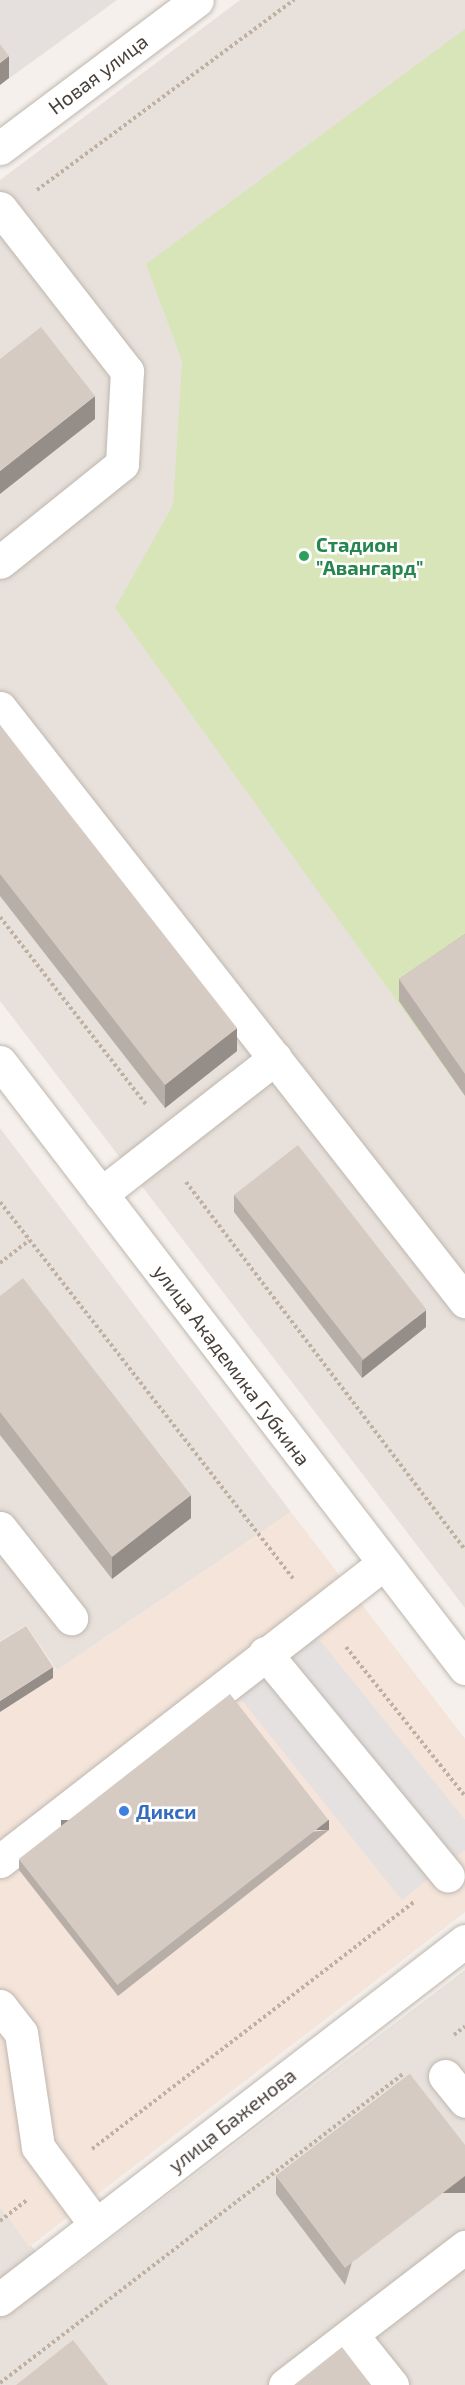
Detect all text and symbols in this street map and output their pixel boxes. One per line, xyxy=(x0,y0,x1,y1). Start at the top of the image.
street label: Новая улица xyxy=(44,29,152,119)
place label: Стадион "Авангард" xyxy=(316,532,423,579)
marker: Стадион "Авангард" xyxy=(297,549,311,563)
street label: улица Академика Губкина xyxy=(148,1260,316,1470)
place label: Дикси xyxy=(136,1799,197,1823)
marker: Дикси xyxy=(117,1804,131,1818)
street label: улица Баженова xyxy=(164,2063,300,2177)

